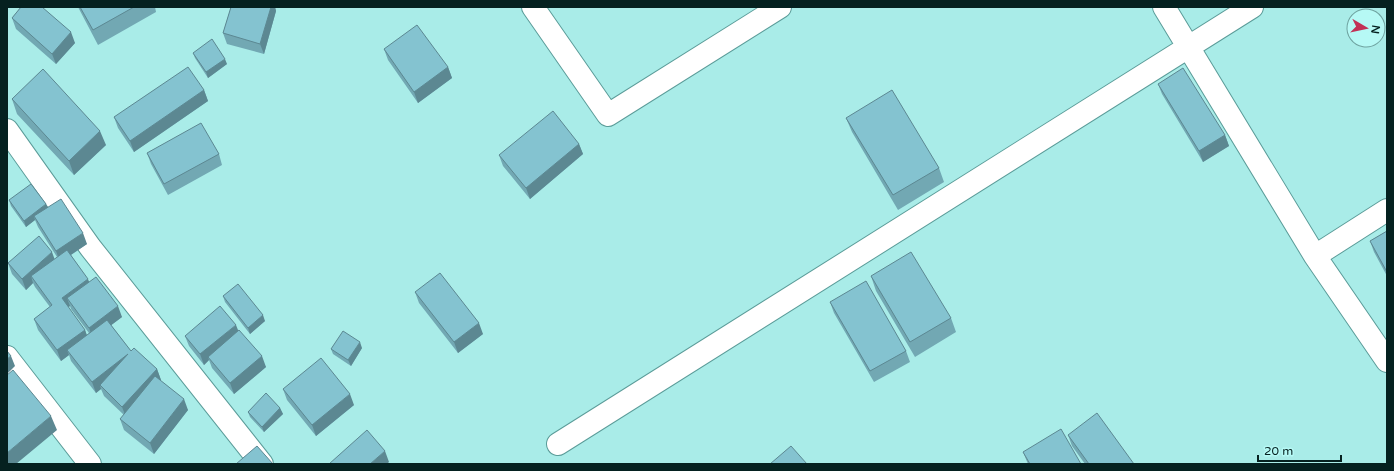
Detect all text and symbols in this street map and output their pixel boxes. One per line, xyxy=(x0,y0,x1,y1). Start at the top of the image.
north arrow xyxy=(1346,8,1386,48)
text: N xyxy=(1368,24,1382,35)
scale bar xyxy=(1258,437,1341,463)
text: 20 m xyxy=(1264,444,1293,458)

